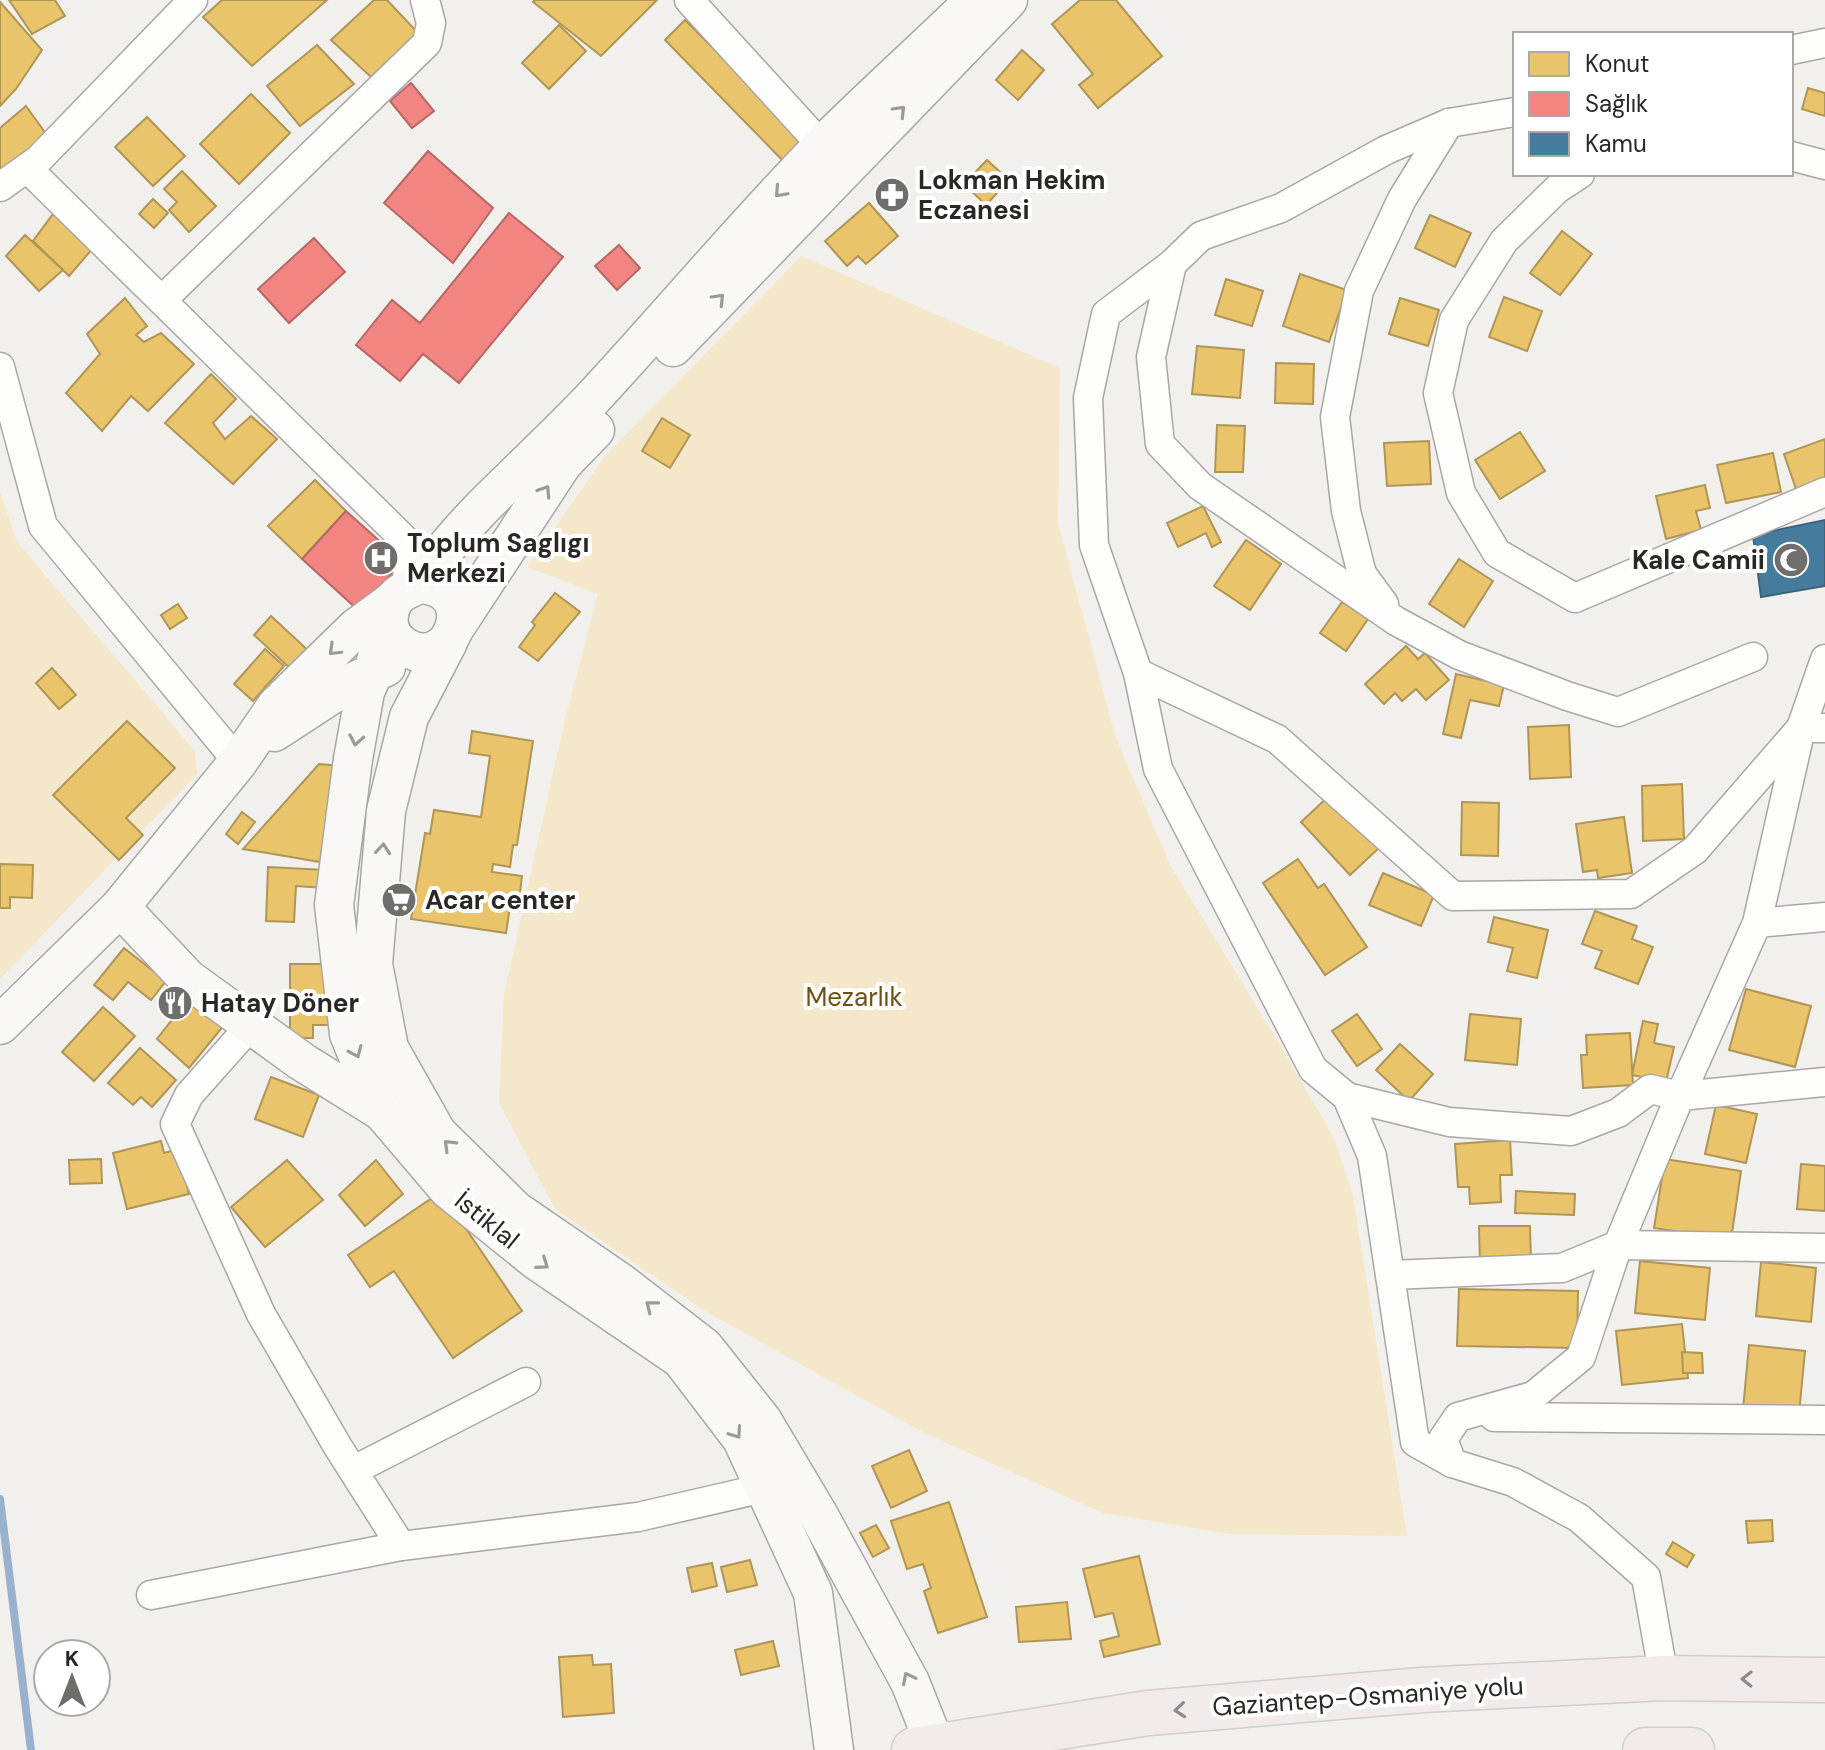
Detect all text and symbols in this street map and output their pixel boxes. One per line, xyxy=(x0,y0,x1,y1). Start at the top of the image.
legend xyxy=(1513,32,1793,176)
text: Konut xyxy=(1585,48,1649,79)
text: Sağlık xyxy=(1585,88,1648,119)
one-way arrow xyxy=(890,106,905,120)
text: Kamu xyxy=(1585,128,1647,159)
place label: Lokman Hekim Eczanesi xyxy=(918,163,1106,227)
pharmacy icon: Lokman Hekim Eczanesi xyxy=(873,176,911,214)
one-way arrow xyxy=(776,183,790,198)
one-way arrow xyxy=(710,294,725,308)
one-way arrow xyxy=(535,485,550,500)
place label: Toplum Saglıgı Merkezi xyxy=(407,526,589,590)
hospital icon: Toplum Saglıgı Merkezi xyxy=(362,539,400,577)
mosque icon: Kale Camii xyxy=(1772,541,1810,579)
place label: Kale Camii xyxy=(1632,543,1765,577)
one-way arrow xyxy=(329,640,343,655)
one-way arrow xyxy=(349,733,366,747)
one-way arrow xyxy=(374,842,391,855)
supermarket icon: Acar center xyxy=(380,881,418,919)
place label: Acar center xyxy=(425,883,576,917)
park label: Mezarlık xyxy=(805,980,903,1014)
restaurant icon: Hatay Döner xyxy=(156,984,194,1022)
place label: Hatay Döner xyxy=(201,986,359,1020)
one-way arrow xyxy=(346,1044,363,1058)
one-way arrow xyxy=(444,1140,458,1154)
street label: İstiklal xyxy=(448,1184,526,1256)
one-way arrow xyxy=(534,1254,549,1269)
one-way arrow xyxy=(645,1302,660,1316)
one-way arrow xyxy=(726,1424,741,1439)
north arrow xyxy=(32,1638,112,1718)
text: K xyxy=(65,1644,79,1673)
street label: Gaziantep-Osmaniye yolu xyxy=(1211,1668,1525,1724)
one-way arrow xyxy=(1740,1670,1753,1688)
one-way arrow xyxy=(902,1672,917,1687)
one-way arrow xyxy=(1173,1701,1186,1718)

